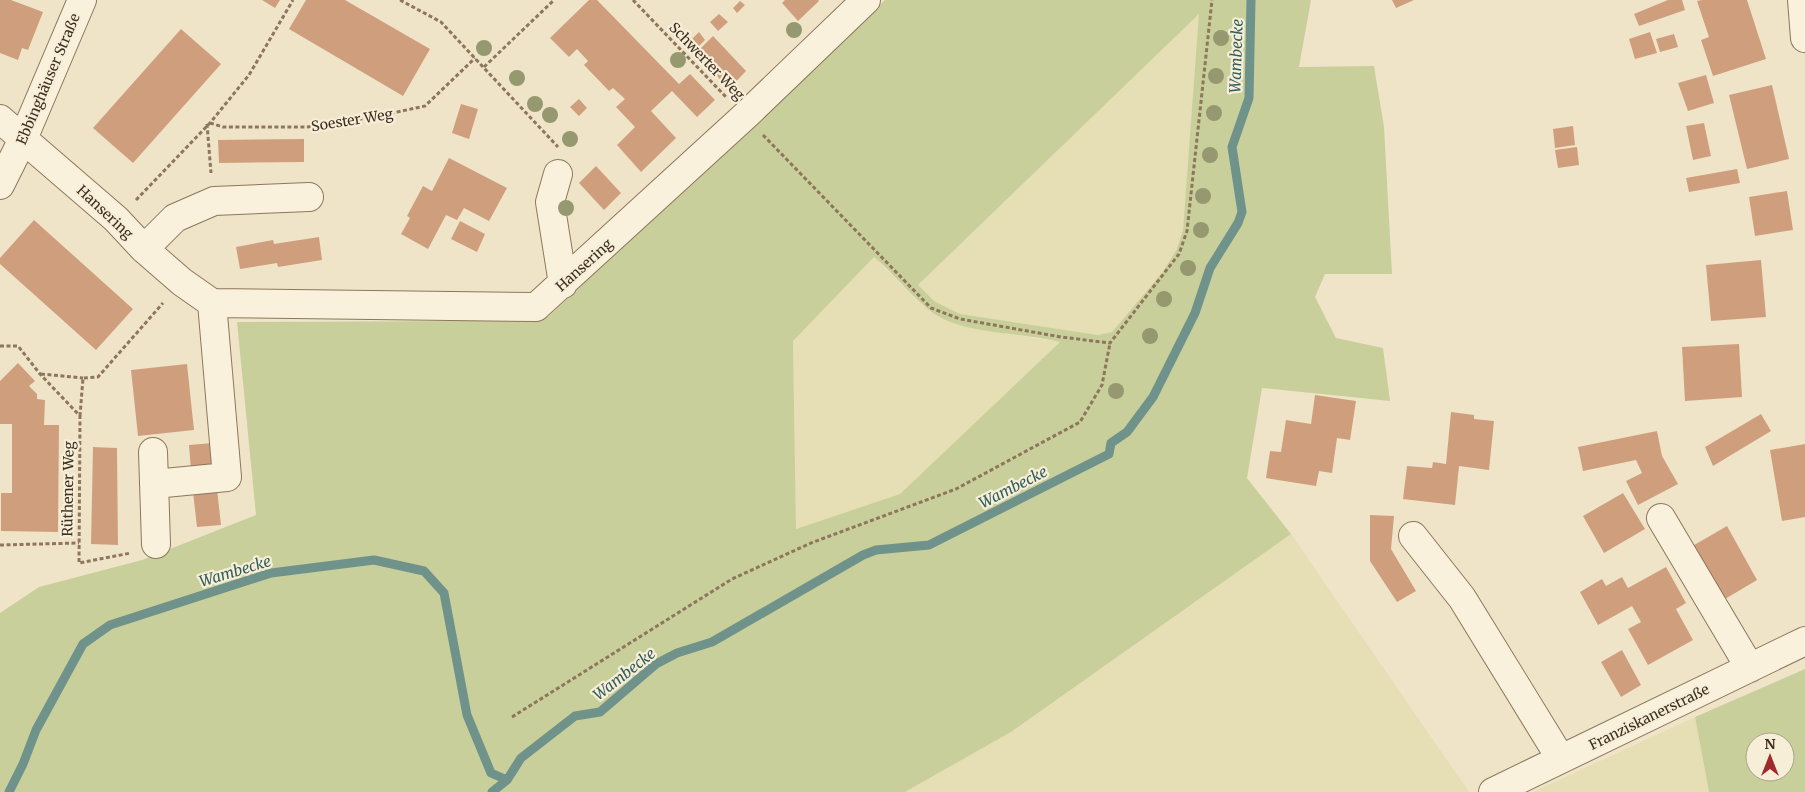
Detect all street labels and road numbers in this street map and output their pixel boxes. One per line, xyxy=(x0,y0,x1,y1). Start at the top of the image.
street label: Ebbinghäuser Straße xyxy=(12,11,84,147)
street label: Schwerter Weg xyxy=(665,18,749,104)
street label: Soester Weg xyxy=(310,105,395,135)
street label: Hansering xyxy=(73,181,137,243)
street label: Hansering xyxy=(552,234,617,295)
street label: Rüthener Weg xyxy=(58,441,78,537)
street label: Franziskanerstraße xyxy=(1586,680,1712,754)

